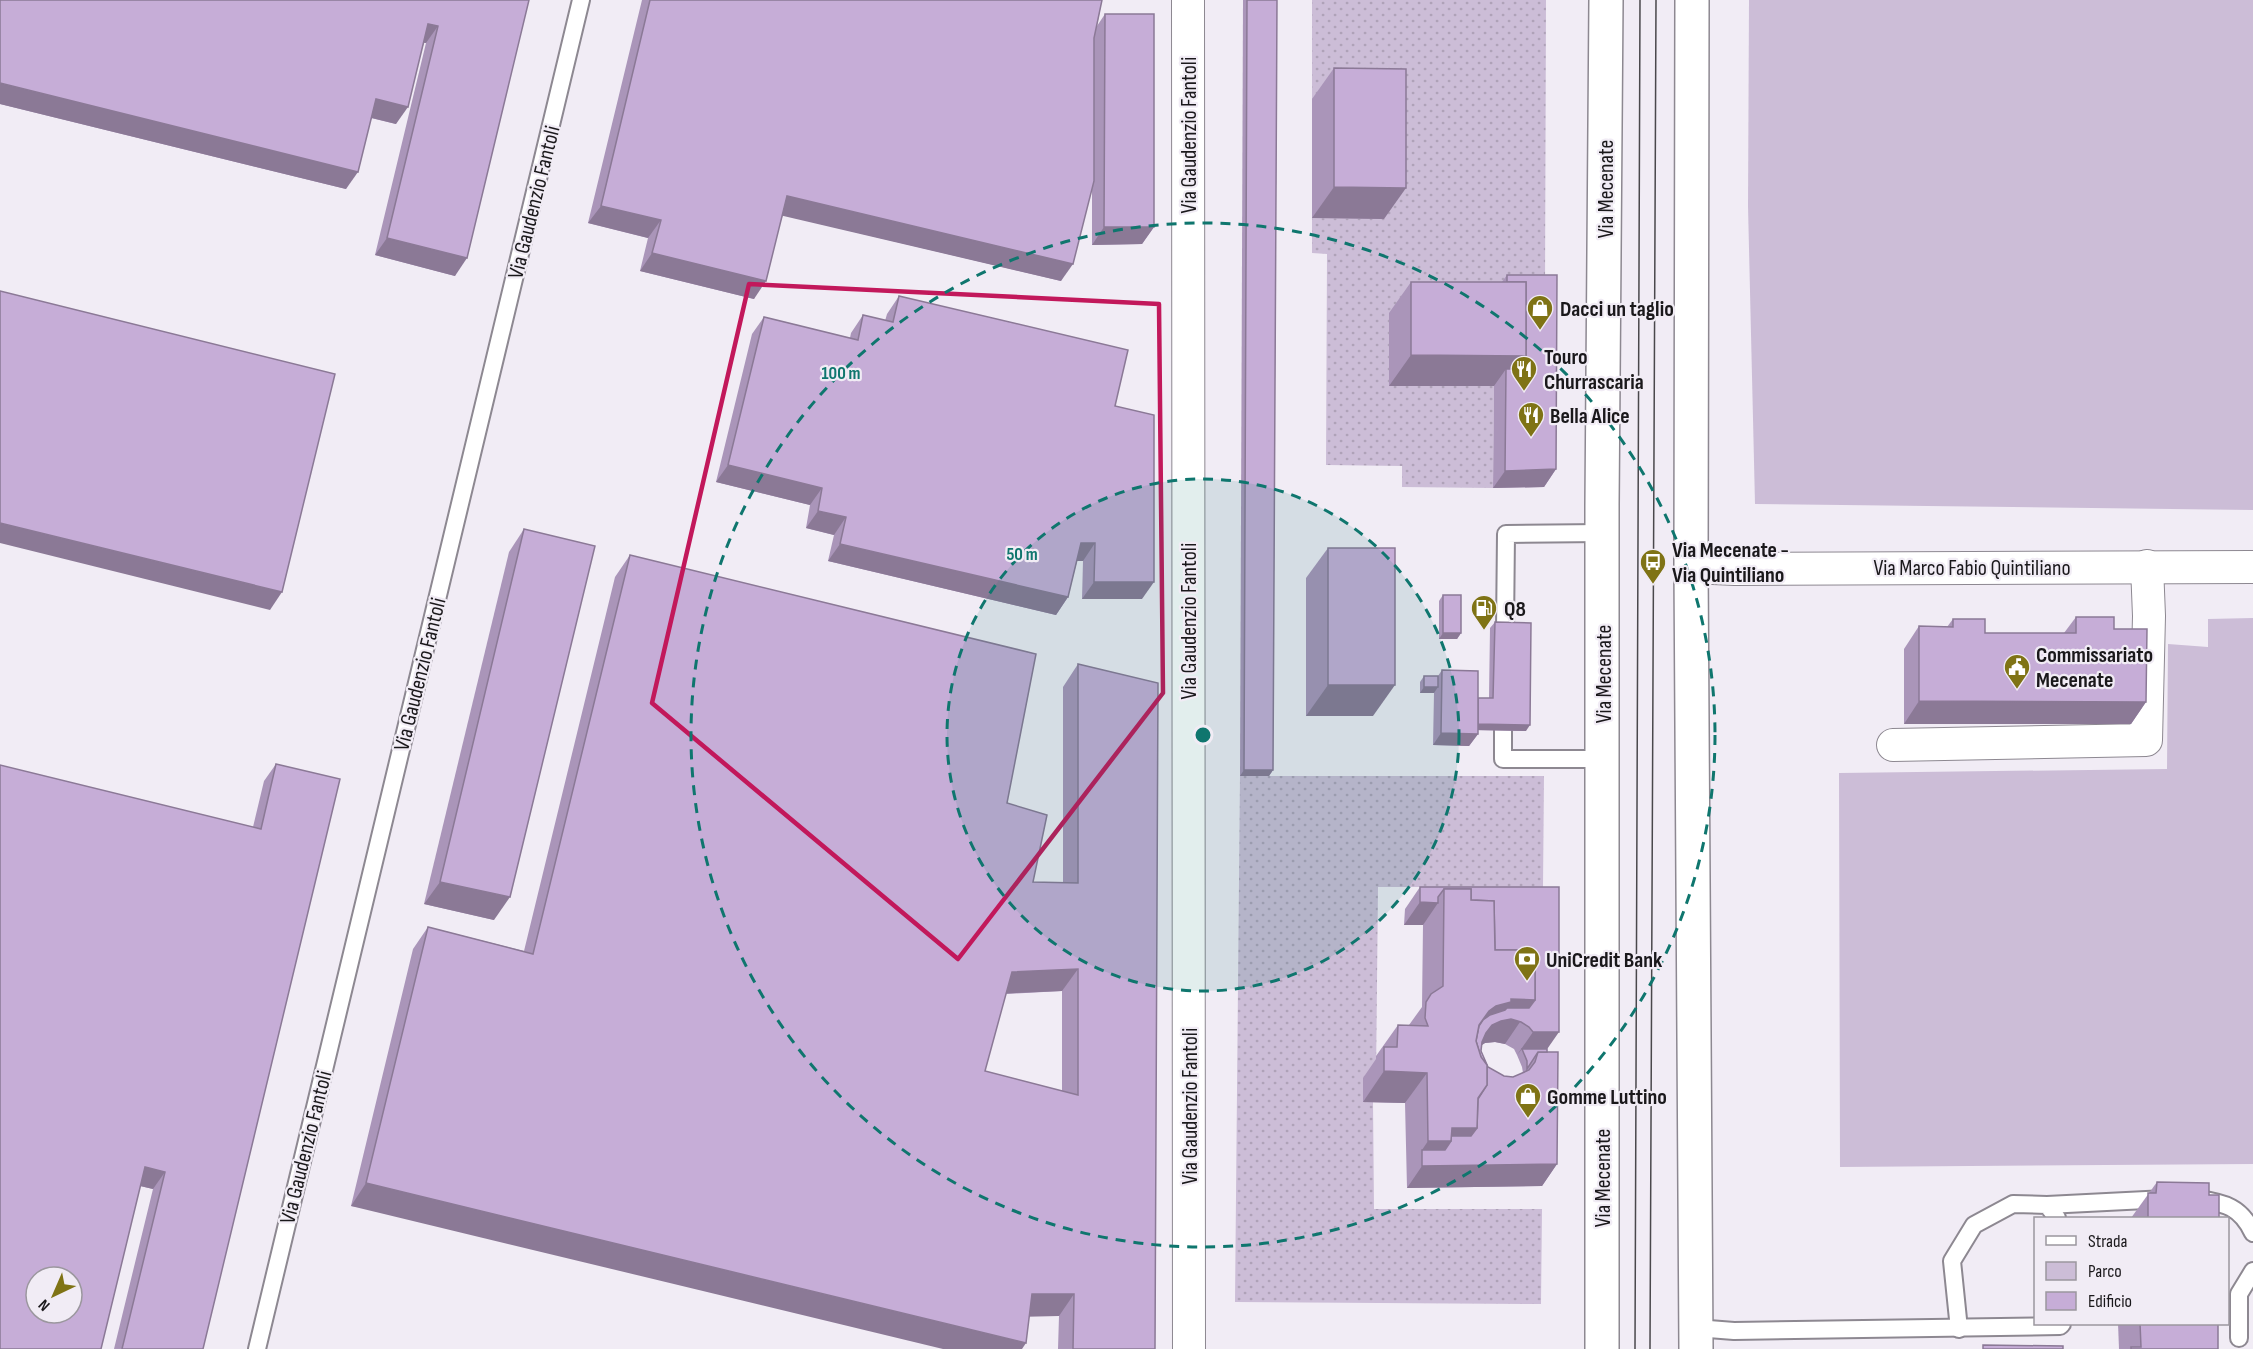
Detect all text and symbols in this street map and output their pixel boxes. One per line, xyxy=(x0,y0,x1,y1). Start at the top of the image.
street label: Via Gaudenzio Fantoli xyxy=(1176,57,1203,213)
street label: Via Gaudenzio Fantoli xyxy=(502,123,567,282)
street label: Via Mecenate xyxy=(1593,140,1620,238)
shop icon: Dacci un taglio xyxy=(1525,293,1555,331)
place label: Dacci un taglio xyxy=(1560,296,1674,323)
place label: Touro Churrascaria xyxy=(1544,344,1644,396)
restaurant icon: Touro Churrascaria xyxy=(1509,354,1539,392)
text: 100 m xyxy=(822,363,861,384)
restaurant icon: Bella Alice xyxy=(1516,400,1546,438)
place label: Bella Alice xyxy=(1550,403,1630,430)
place label: Via Mecenate - Via Quintiliano xyxy=(1672,537,1789,589)
street label: Via Gaudenzio Fantoli xyxy=(1176,543,1203,699)
text: 50 m xyxy=(1006,544,1038,565)
bus stop icon: Via Mecenate - Via Quintiliano xyxy=(1638,547,1668,585)
street label: Via Marco Fabio Quintiliano xyxy=(1873,555,2071,582)
fuel station icon: Q8 xyxy=(1469,593,1499,631)
street label: Via Gaudenzio Fantoli xyxy=(388,595,453,754)
place label: Q8 xyxy=(1504,596,1526,623)
street label: Via Mecenate xyxy=(1591,625,1618,723)
place label: Commissariato Mecenate xyxy=(2036,642,2153,694)
public building icon: Commissariato Mecenate xyxy=(2002,652,2032,690)
centre of rings xyxy=(1193,725,1213,745)
bank icon: UniCredit Bank xyxy=(1512,944,1542,982)
place label: UniCredit Bank xyxy=(1546,947,1663,974)
street label: Via Gaudenzio Fantoli xyxy=(1177,1028,1204,1184)
street label: Via Gaudenzio Fantoli xyxy=(274,1068,339,1227)
shop icon: Gomme Luttino xyxy=(1513,1081,1543,1119)
place label: Gomme Luttino xyxy=(1547,1084,1667,1111)
street label: Via Mecenate xyxy=(1590,1129,1617,1227)
legend xyxy=(2034,1217,2229,1325)
text: Strada xyxy=(2088,1231,2128,1252)
text: Parco xyxy=(2088,1261,2122,1282)
north arrow xyxy=(24,1265,84,1325)
text: Edificio xyxy=(2088,1291,2132,1312)
text: N xyxy=(35,1295,54,1315)

